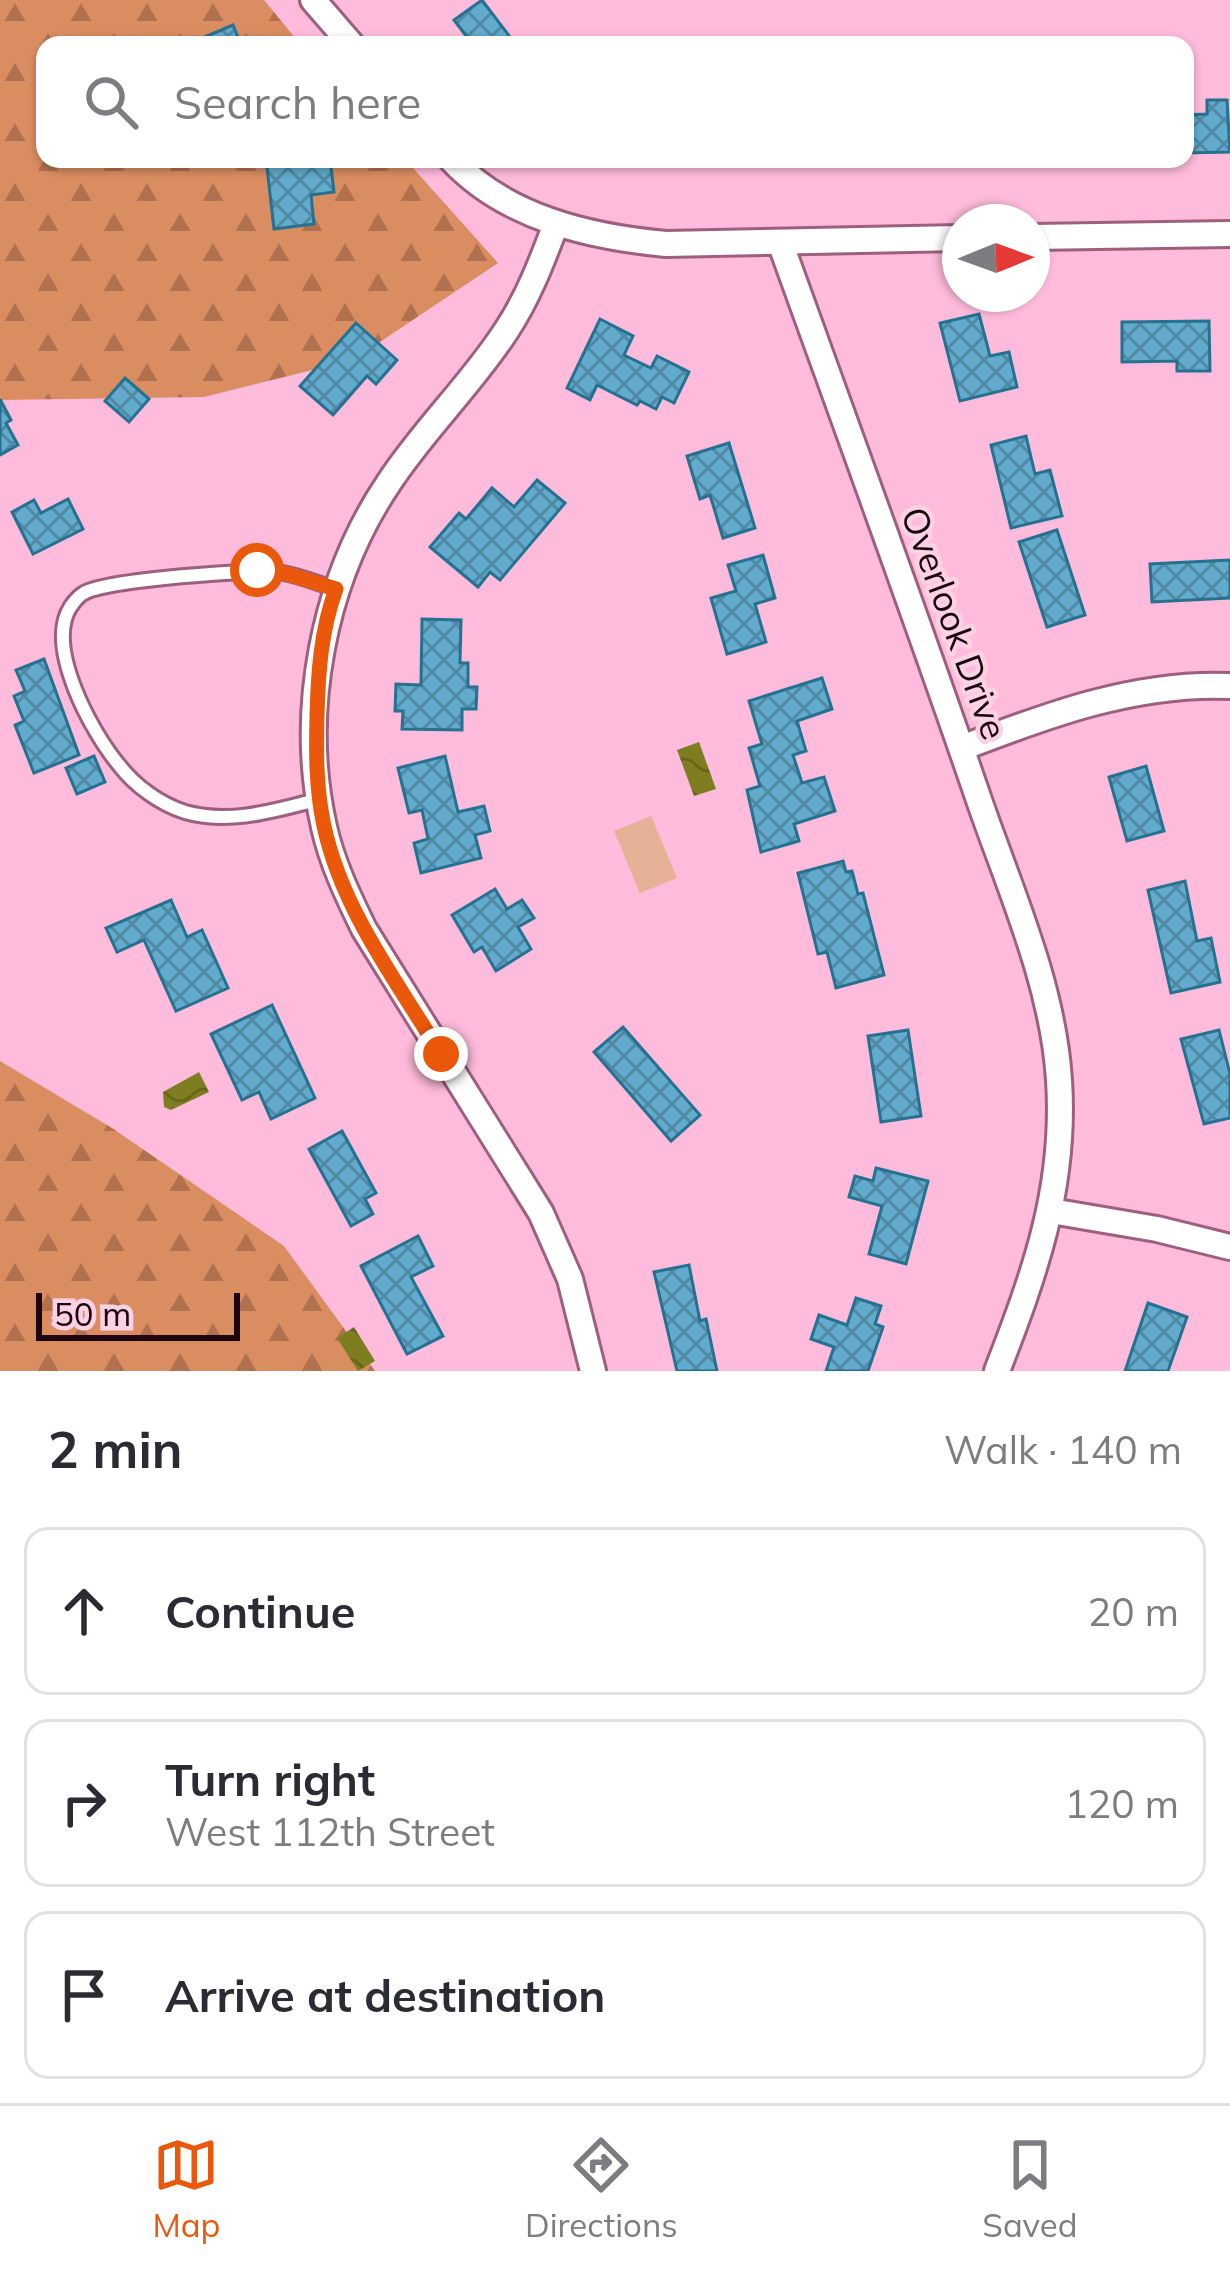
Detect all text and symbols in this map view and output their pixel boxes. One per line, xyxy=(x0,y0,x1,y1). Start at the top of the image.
search box xyxy=(36,36,1194,168)
icon: search xyxy=(78,69,144,135)
text: Search here xyxy=(174,74,421,130)
north arrow xyxy=(942,204,1050,312)
street label: Overlook Drive xyxy=(892,501,1018,745)
route start xyxy=(230,543,284,597)
route end xyxy=(414,1027,468,1081)
scale bar xyxy=(36,1287,240,1340)
text: 50 m xyxy=(54,1293,131,1334)
text: 2 min xyxy=(48,1417,183,1481)
text: Walk · 140 m xyxy=(944,1425,1182,1474)
icon: ahead xyxy=(51,1578,117,1644)
text: Continue xyxy=(165,1583,355,1639)
text: 20 m xyxy=(1088,1587,1179,1636)
text: Turn right xyxy=(165,1751,375,1807)
icon: right xyxy=(51,1770,117,1836)
text: 120 m xyxy=(1064,1779,1179,1828)
text: West 112th Street xyxy=(165,1807,495,1856)
icon: arrive xyxy=(51,1962,117,2028)
text: Arrive at destination xyxy=(165,1967,605,2023)
tab: Map xyxy=(152,2132,220,2245)
tab: Directions xyxy=(525,2132,678,2245)
tab: Saved xyxy=(982,2132,1078,2245)

